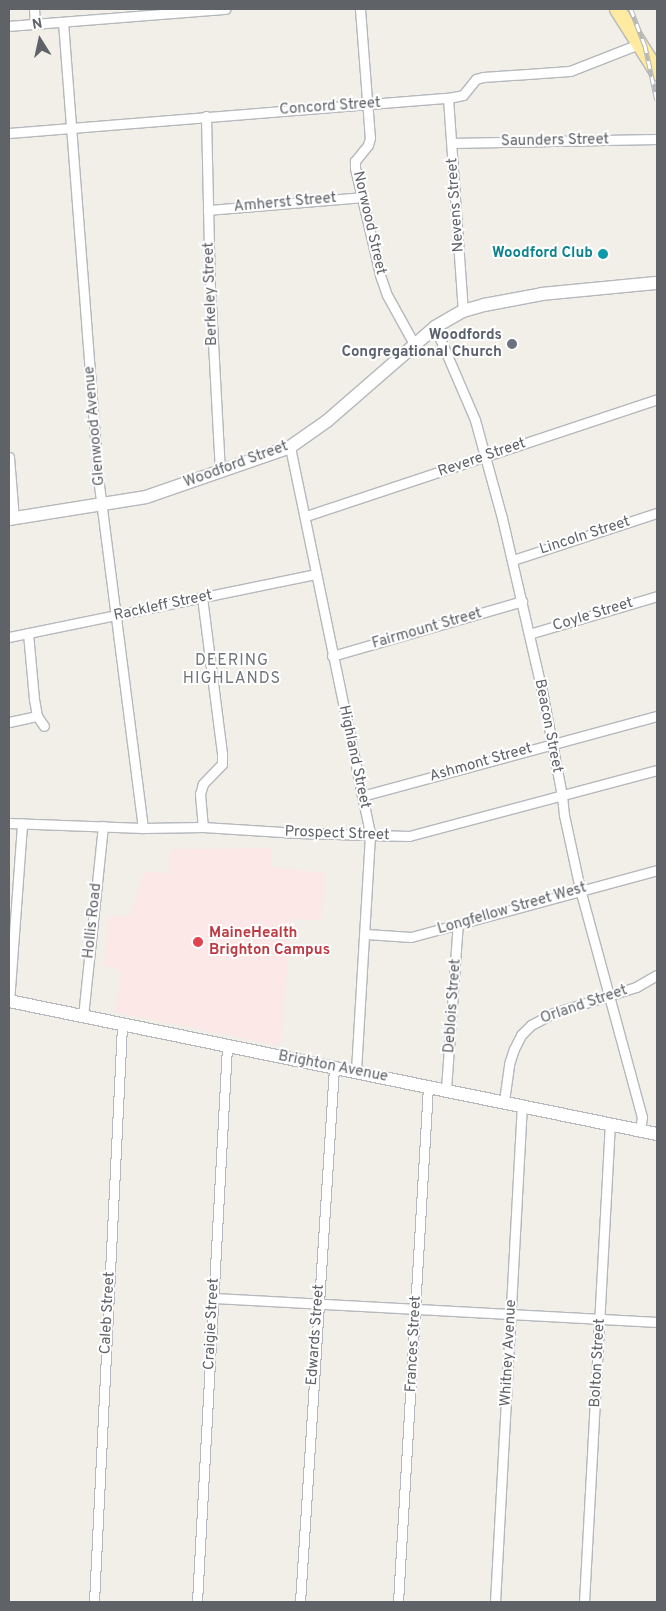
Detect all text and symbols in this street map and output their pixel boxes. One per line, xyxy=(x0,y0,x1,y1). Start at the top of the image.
north arrow xyxy=(15,15,65,65)
text: N xyxy=(31,15,44,34)
street label: Concord Street xyxy=(279,94,381,120)
street label: Saunders Street xyxy=(501,131,609,151)
street label: Nevens Street xyxy=(444,157,468,253)
street label: Norwood Street xyxy=(348,169,390,277)
street label: Amherst Street xyxy=(233,190,337,216)
street label: Berkeley Street xyxy=(200,242,222,346)
place label: Woodford Club xyxy=(492,245,593,263)
marker: Woodford Club xyxy=(597,248,609,260)
place label: Woodfords Congregational Church xyxy=(341,326,502,361)
marker: Woodfords Congregational Church xyxy=(506,338,518,350)
street label: Glenwood Avenue xyxy=(81,365,109,487)
street label: Revere Street xyxy=(436,435,528,481)
street label: Woodford Street xyxy=(181,438,291,492)
street label: Lincoln Street xyxy=(537,513,633,559)
street label: Rackleff Street xyxy=(112,587,214,625)
street label: Coyle Street xyxy=(551,594,635,636)
street label: Fairmount Street xyxy=(370,605,484,653)
district label: DEERING HIGHLANDS xyxy=(182,651,282,689)
street label: Beacon Street xyxy=(530,678,566,774)
street label: Highland Street xyxy=(334,704,374,810)
street label: Ashmont Street xyxy=(428,740,534,786)
street label: Prospect Street xyxy=(284,823,390,845)
street label: Longfellow Street West xyxy=(435,879,589,939)
street label: Hollis Road xyxy=(80,882,106,960)
place label: MaineHealth Brighton Campus xyxy=(209,924,330,959)
marker: MaineHealth Brighton Campus xyxy=(191,935,205,949)
street label: Deblois Street xyxy=(441,958,465,1054)
street label: Orland Street xyxy=(538,982,630,1028)
street label: Brighton Avenue xyxy=(276,1047,390,1087)
street label: Caleb Street xyxy=(97,1271,119,1355)
street label: Craigie Street xyxy=(201,1278,223,1370)
street label: Edwards Street xyxy=(303,1284,329,1386)
street label: Frances Street xyxy=(402,1295,426,1393)
street label: Whitney Avenue xyxy=(497,1299,521,1407)
street label: Bolton Street xyxy=(587,1318,609,1408)

